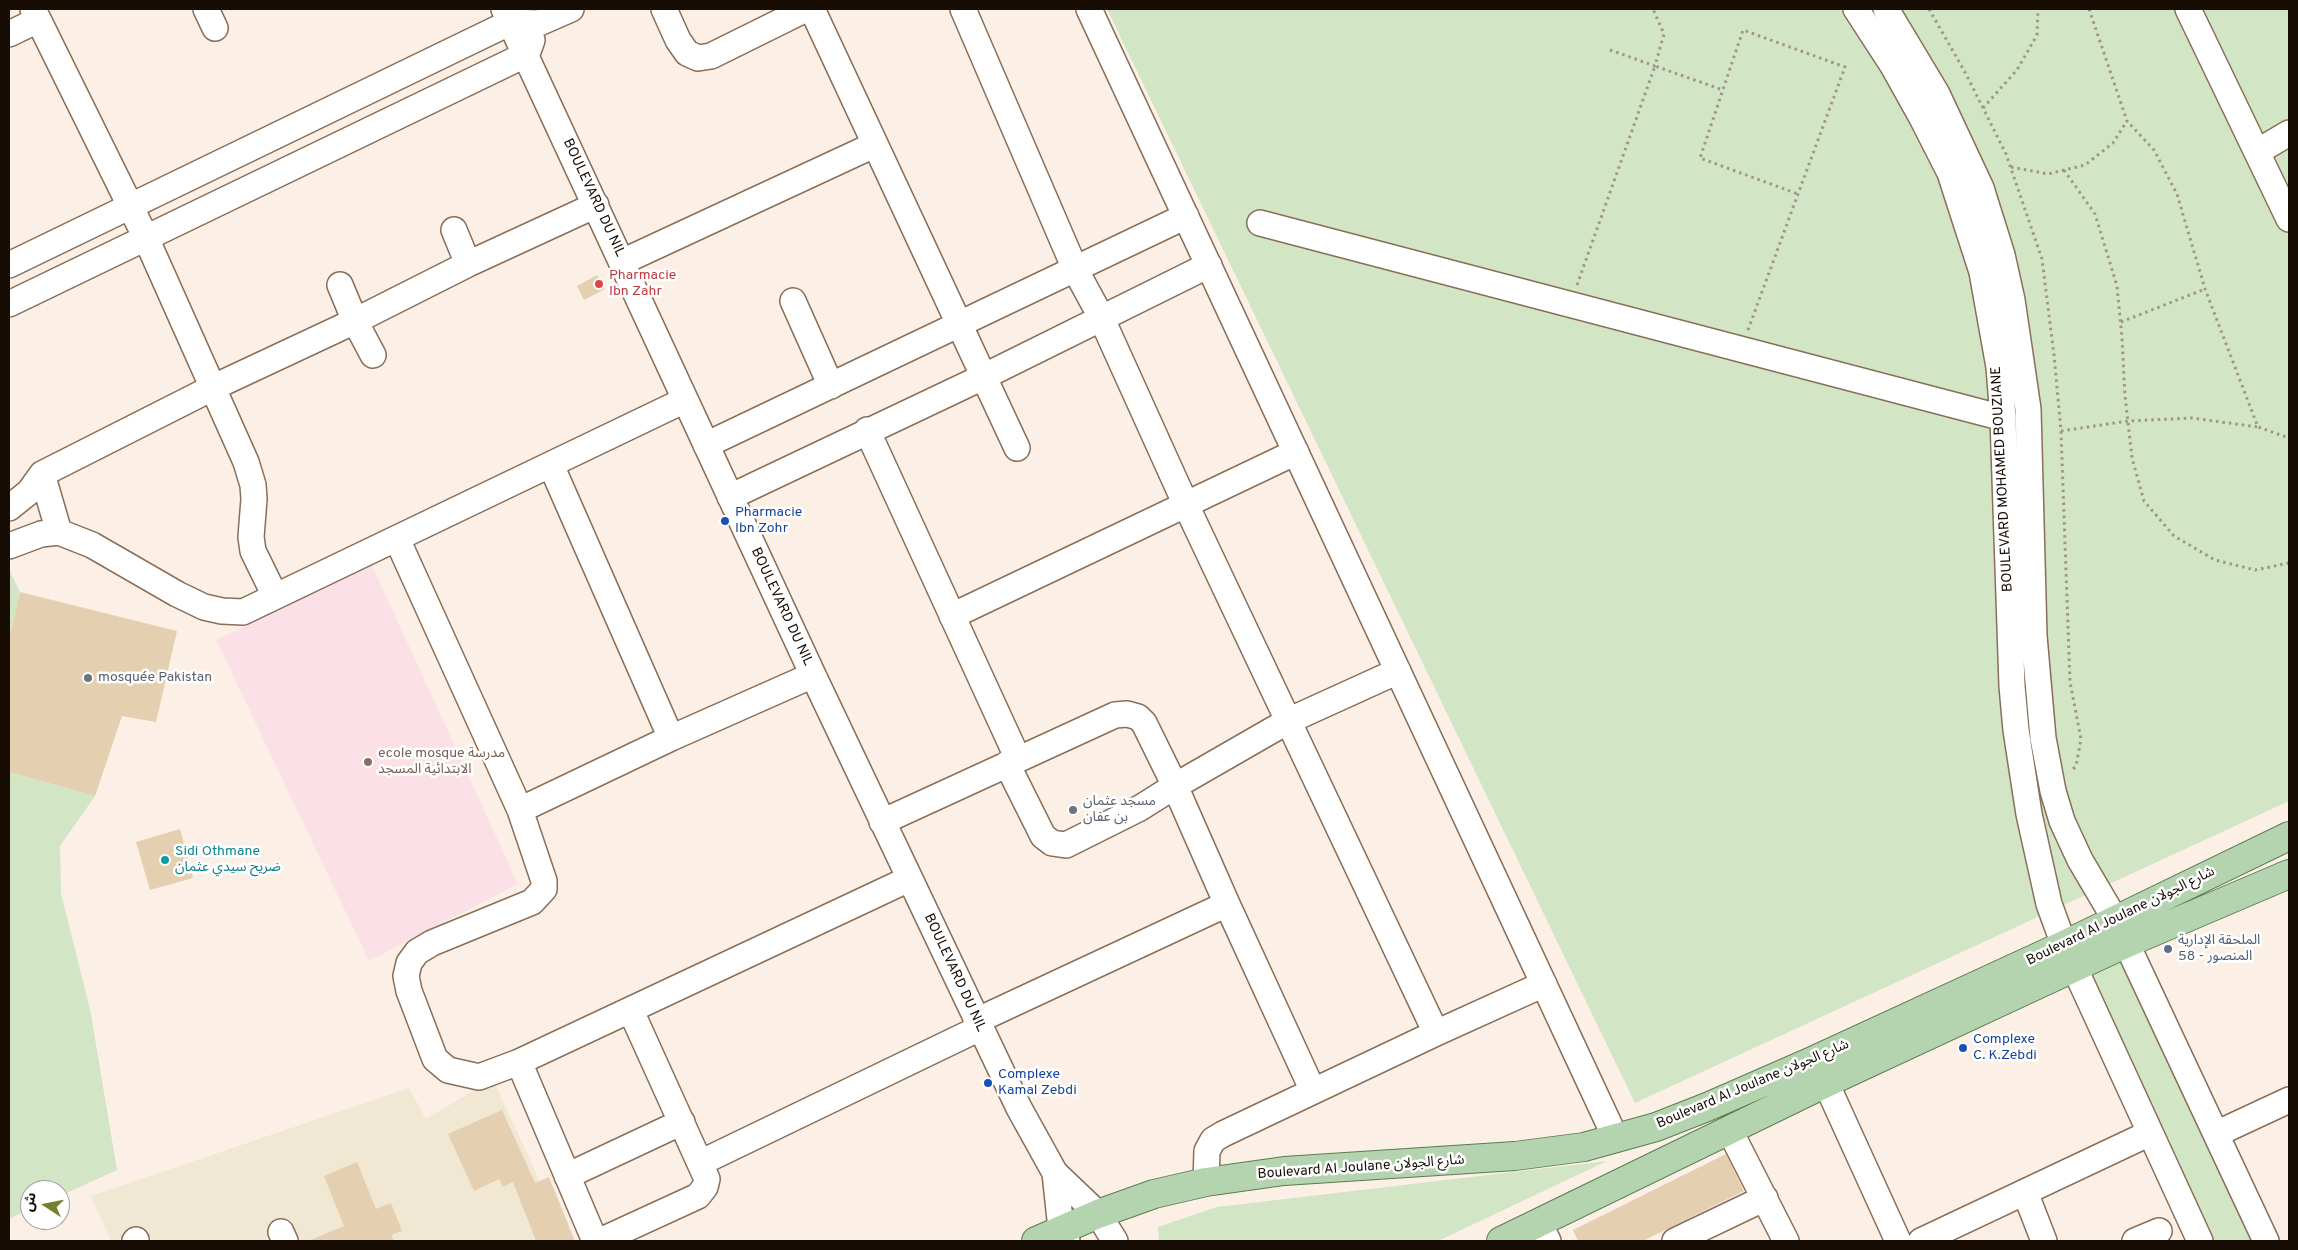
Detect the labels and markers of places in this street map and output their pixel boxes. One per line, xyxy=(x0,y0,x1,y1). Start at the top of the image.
place label: Pharmacie Ibn Zahr xyxy=(609,268,676,300)
marker: Pharmacie Ibn Zahr xyxy=(593,278,605,290)
place label: Pharmacie Ibn Zohr xyxy=(735,505,802,538)
marker: Pharmacie Ibn Zohr xyxy=(719,515,731,527)
place label: mosquée Pakistan xyxy=(98,670,212,686)
marker: mosquée Pakistan xyxy=(82,672,94,684)
place label: ecole mosque مدرسة الابتدائية المسجد xyxy=(378,746,505,779)
marker: ecole mosque مدرسة الابتدائية المسجد xyxy=(362,756,374,768)
place label: مسجد عثمان بن عفان xyxy=(1083,794,1156,826)
marker: مسجد عثمان بن عفان xyxy=(1067,804,1079,816)
place label: Sidi Othmane ضريح سيدي عثمان xyxy=(175,844,281,876)
marker: Sidi Othmane ضريح سيدي عثمان xyxy=(159,854,171,866)
place label: الملحقة الإدارية 58 - المنصور xyxy=(2178,933,2260,966)
marker: الملحقة الإدارية 58 - المنصور xyxy=(2162,943,2174,955)
place label: Complexe C. K.Zebdi xyxy=(1973,1032,2037,1064)
marker: Complexe C. K.Zebdi xyxy=(1957,1042,1969,1054)
place label: Complexe Kamal Zebdi xyxy=(998,1067,1077,1100)
marker: Complexe Kamal Zebdi xyxy=(982,1077,994,1089)

